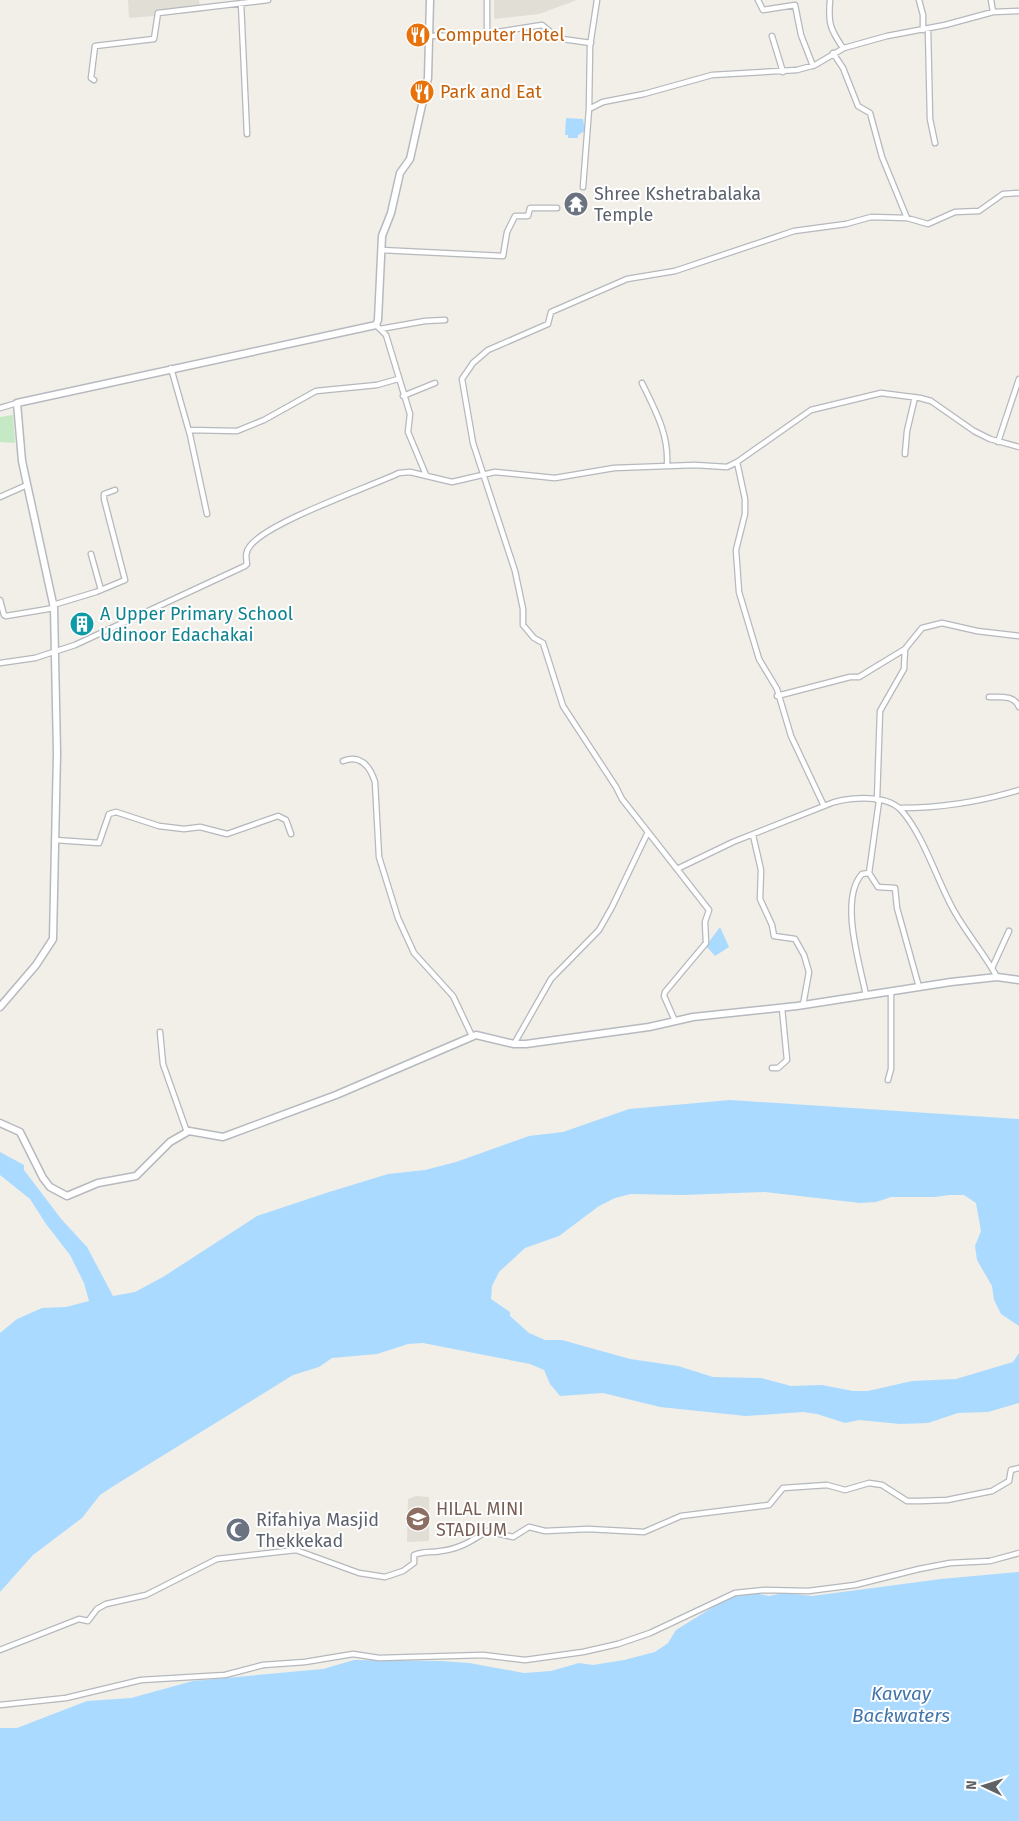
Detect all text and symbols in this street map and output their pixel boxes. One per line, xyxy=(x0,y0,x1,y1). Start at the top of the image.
restaurant icon: Computer Hotel xyxy=(405,22,431,48)
place label: Computer Hotel xyxy=(436,24,565,46)
restaurant icon: Park and Eat xyxy=(409,79,435,105)
place label: Park and Eat xyxy=(440,81,542,103)
place label: Shree Kshetrabalaka Temple xyxy=(594,183,761,226)
temple icon: Shree Kshetrabalaka Temple xyxy=(563,191,589,217)
place label: A Upper Primary School Udinoor Edachakai xyxy=(100,603,293,646)
building icon: A Upper Primary School Udinoor Edachakai xyxy=(69,611,95,637)
place label: HILAL MINI STADIUM xyxy=(436,1498,523,1541)
school or university icon: HILAL MINI STADIUM xyxy=(405,1506,431,1532)
place label: Rifahiya Masjid Thekkekad xyxy=(256,1509,379,1552)
mosque icon: Rifahiya Masjid Thekkekad xyxy=(225,1517,251,1543)
water label: Kavvay Backwaters xyxy=(852,1682,950,1727)
north arrow xyxy=(959,1761,1009,1811)
text: N xyxy=(963,1780,980,1790)

